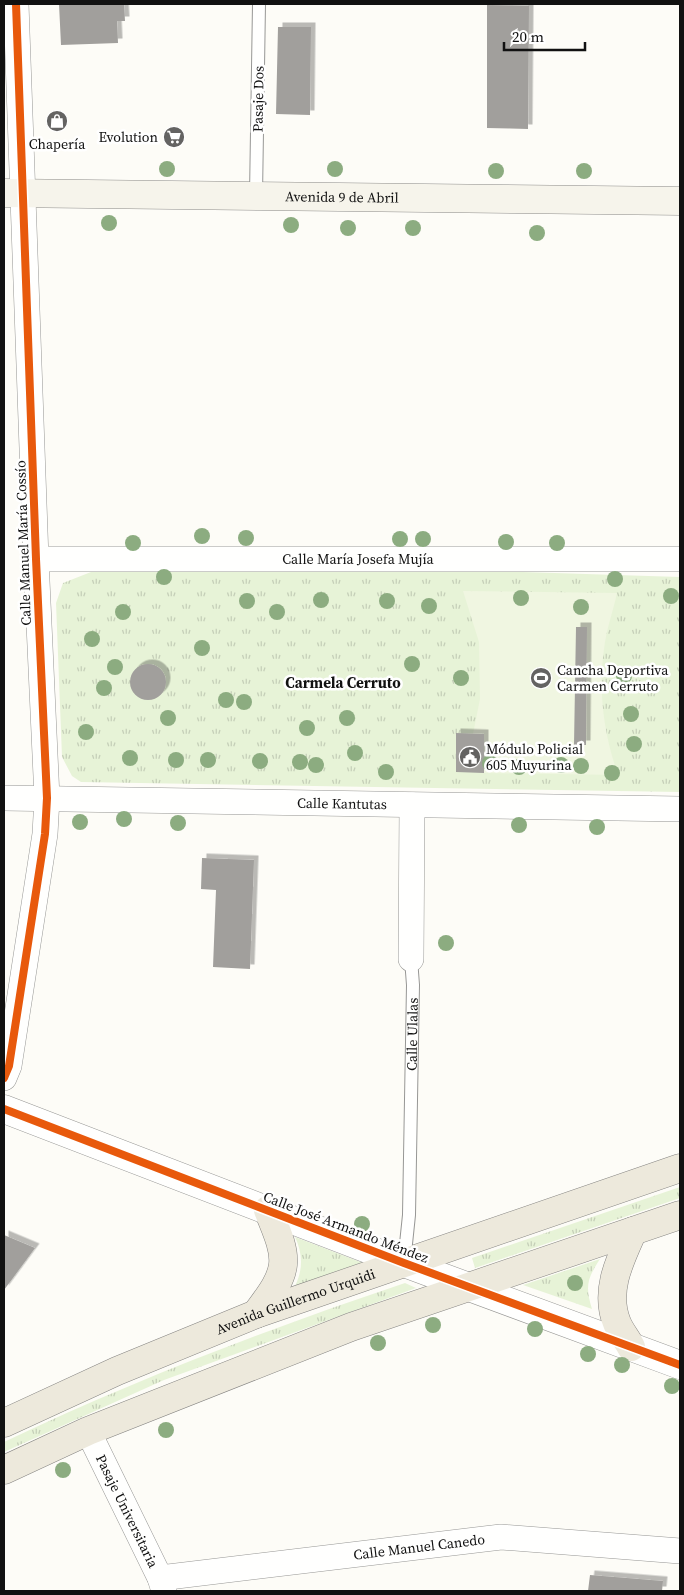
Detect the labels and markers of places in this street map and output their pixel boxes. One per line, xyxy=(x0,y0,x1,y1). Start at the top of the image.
shop icon: Chapería xyxy=(45,109,69,133)
supermarket icon: Evolution xyxy=(162,125,186,149)
place label: Evolution xyxy=(98,127,159,147)
place label: Chapería xyxy=(29,134,86,154)
place label: Cancha Deportiva Carmen Cerruto xyxy=(557,660,669,696)
sports icon: Cancha Deportiva Carmen Cerruto xyxy=(529,666,553,690)
place label: Módulo Policial 605 Muyurina xyxy=(486,739,583,775)
public building icon: Módulo Policial 605 Muyurina xyxy=(458,745,482,769)

